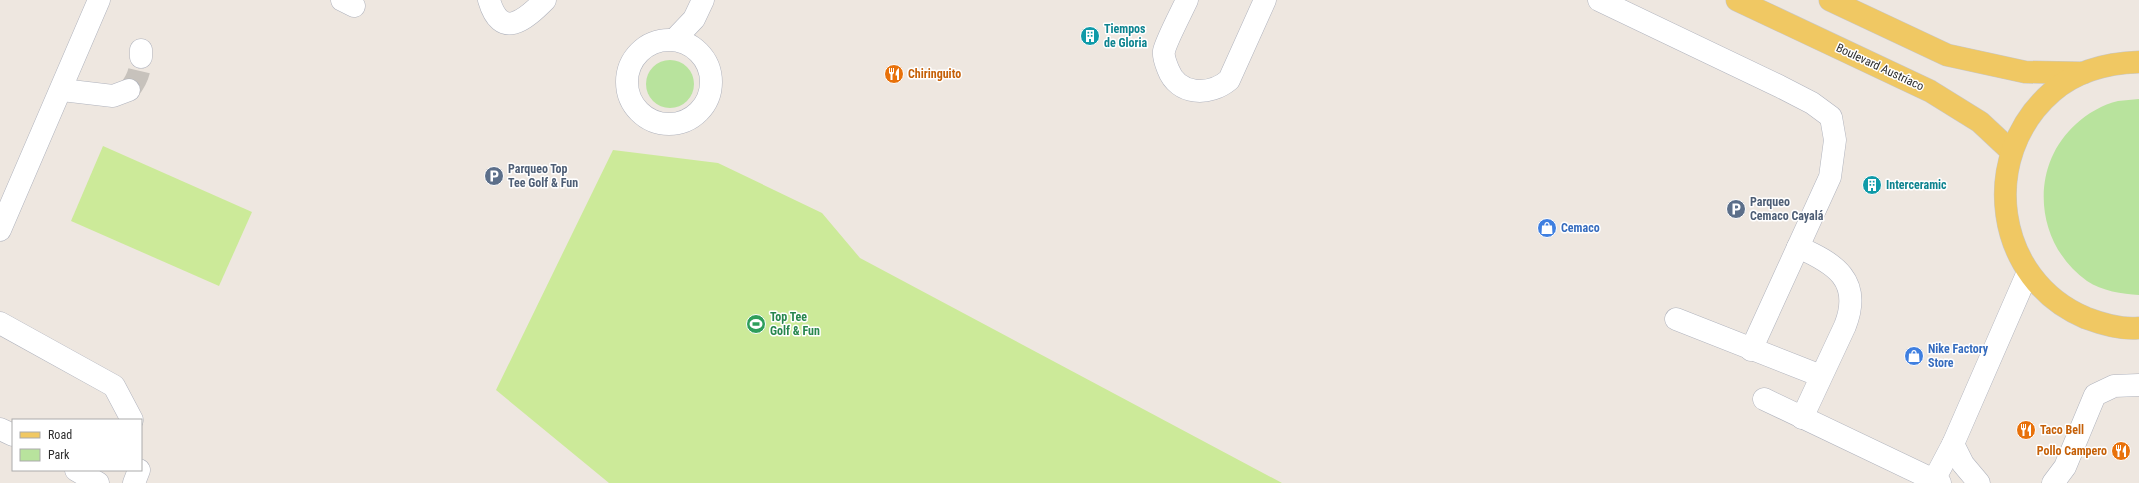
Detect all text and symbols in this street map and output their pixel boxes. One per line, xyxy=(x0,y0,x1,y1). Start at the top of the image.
place label: Tiempos de Gloria xyxy=(1104,22,1147,50)
building icon: Tiempos de Gloria xyxy=(1079,25,1101,47)
street label: Boulevard Austríaco xyxy=(1834,41,1926,93)
restaurant icon: Chiringuito xyxy=(883,63,905,85)
place label: Chiringuito xyxy=(908,67,961,81)
place label: Parqueo Top Tee Golf & Fun xyxy=(508,162,578,190)
parking icon: Parqueo Top Tee Golf & Fun xyxy=(483,165,505,187)
building icon: Interceramic xyxy=(1861,174,1883,196)
place label: Interceramic xyxy=(1886,178,1947,192)
place label: Parqueo Cemaco Cayalá xyxy=(1750,195,1824,223)
parking icon: Parqueo Cemaco Cayalá xyxy=(1725,198,1747,220)
shop icon: Cemaco xyxy=(1536,217,1558,239)
place label: Cemaco xyxy=(1561,221,1600,235)
place label: Top Tee Golf & Fun xyxy=(770,310,820,338)
sports icon: Top Tee Golf & Fun xyxy=(745,313,767,335)
place label: Nike Factory Store xyxy=(1928,342,1989,370)
shop icon: Nike Factory Store xyxy=(1903,345,1925,367)
legend xyxy=(12,419,142,471)
restaurant icon: Taco Bell xyxy=(2015,419,2037,441)
place label: Taco Bell xyxy=(2040,423,2084,437)
text: Road xyxy=(48,428,72,442)
restaurant icon: Pollo Campero xyxy=(2110,440,2132,462)
place label: Pollo Campero xyxy=(2037,444,2107,458)
text: Park xyxy=(48,448,70,462)

